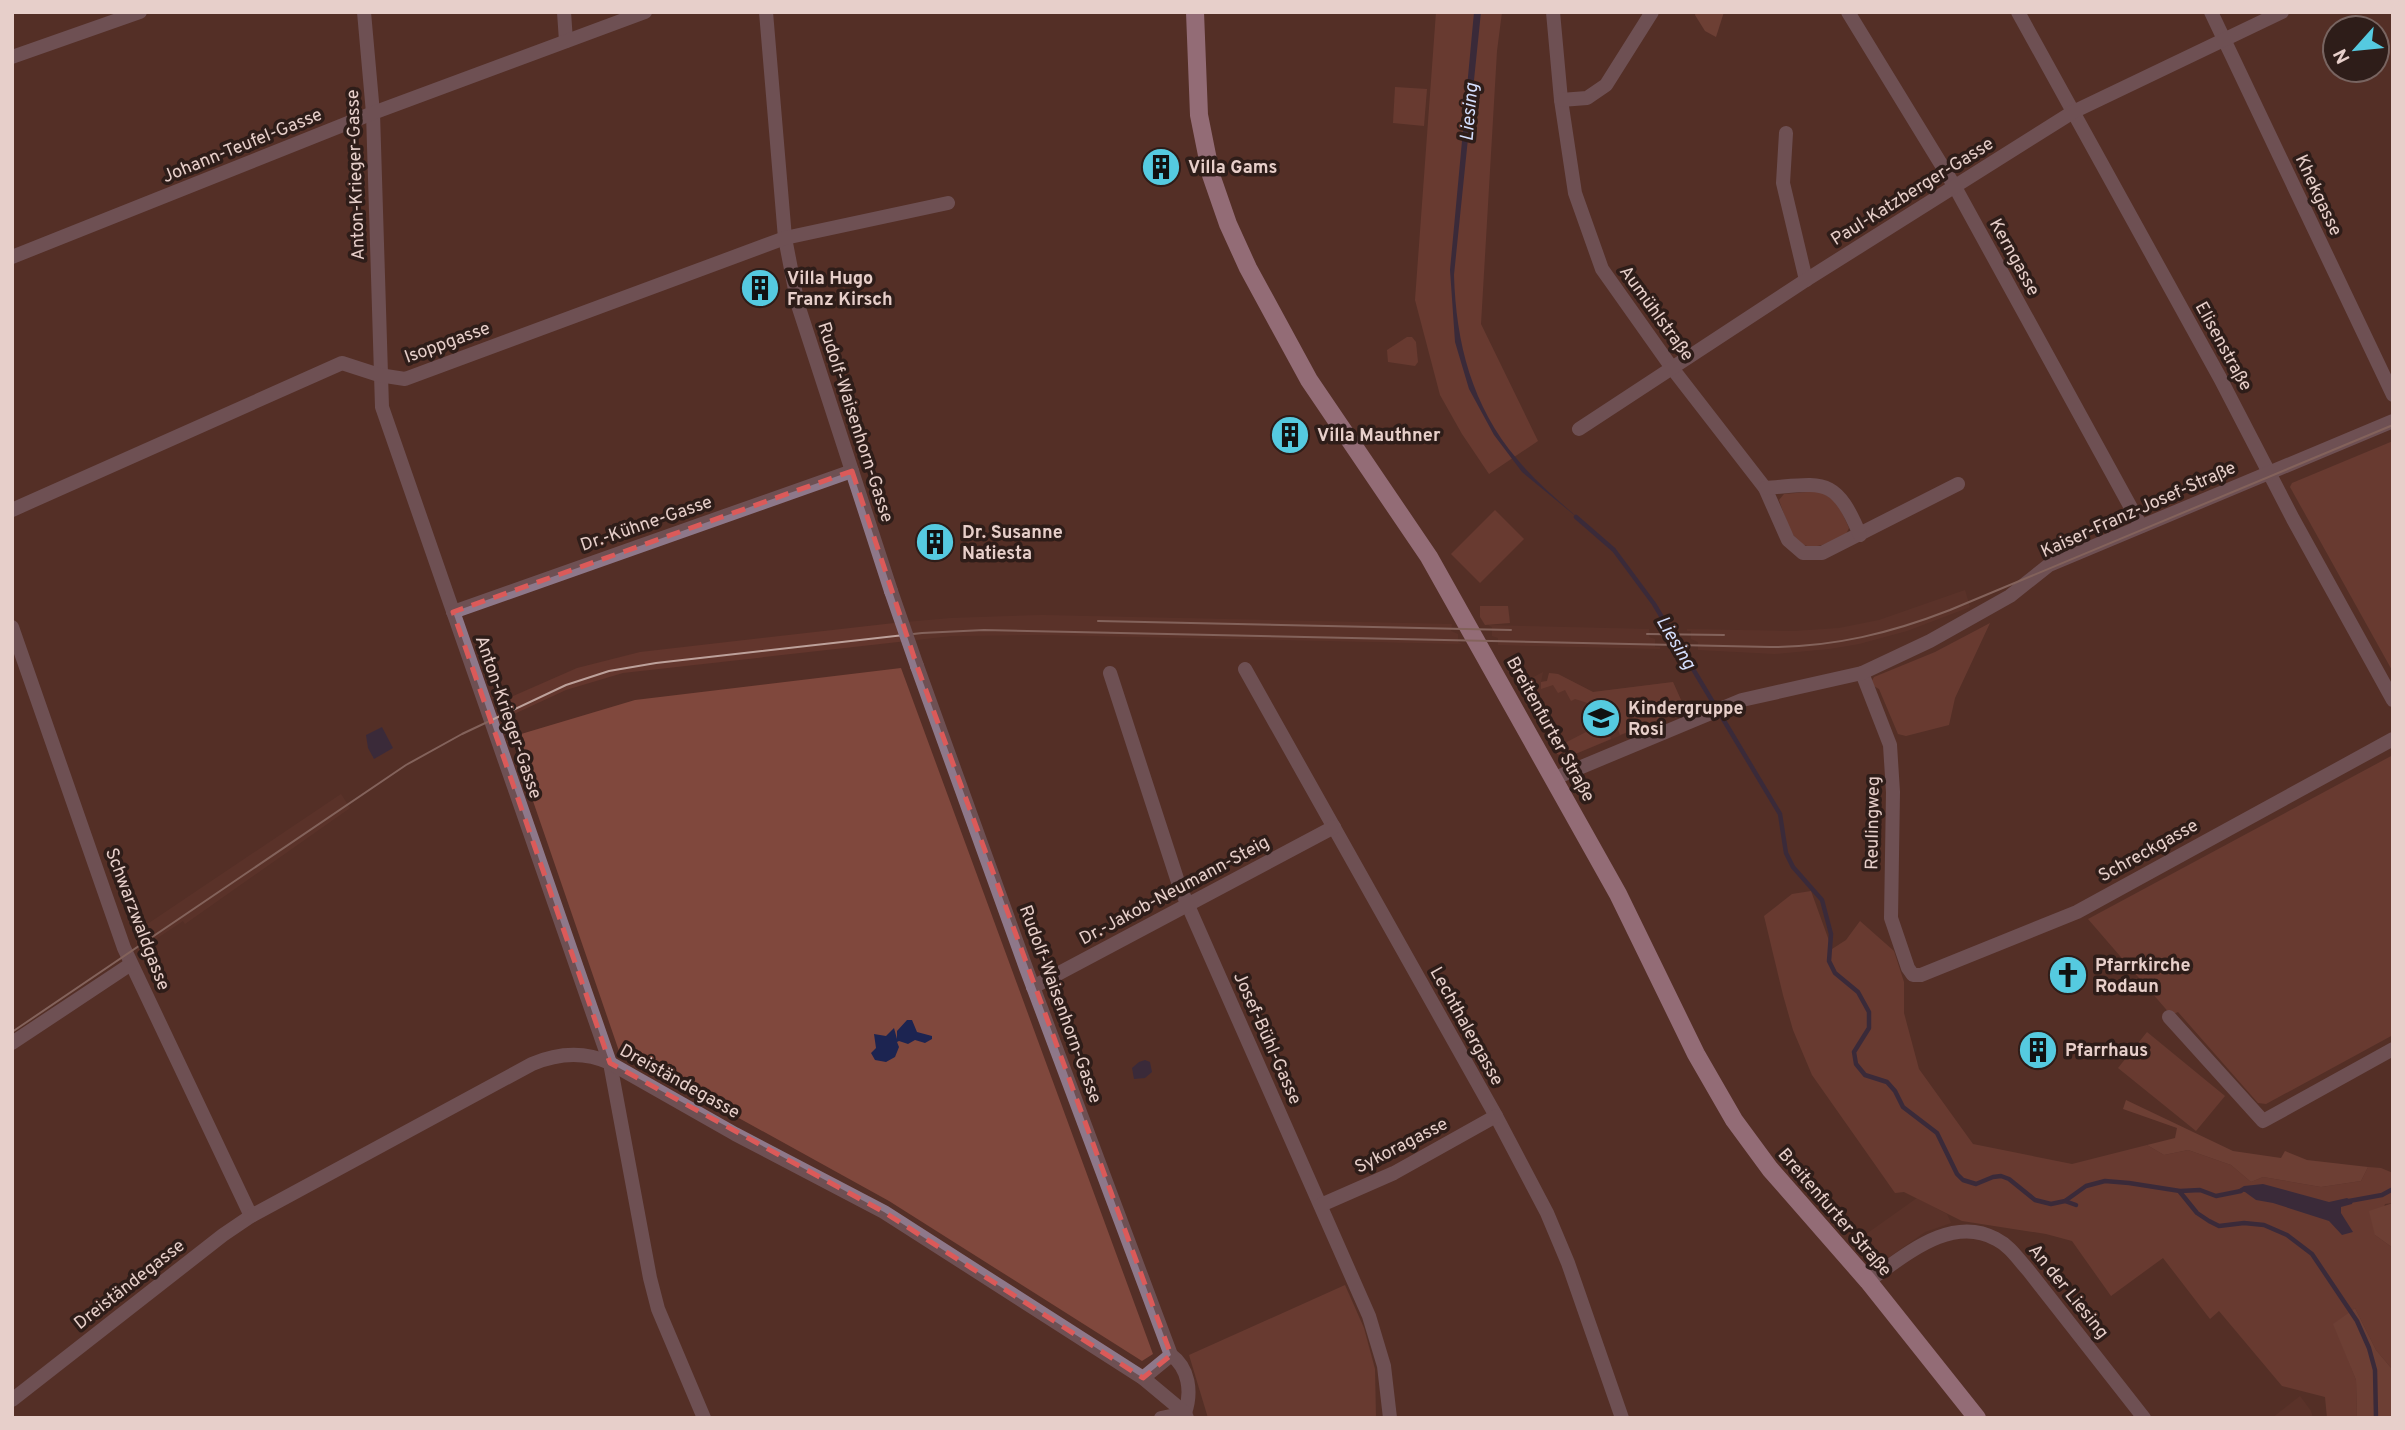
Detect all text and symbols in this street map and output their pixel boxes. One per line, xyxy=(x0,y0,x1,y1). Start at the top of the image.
north arrow xyxy=(2321,14,2391,84)
text: N xyxy=(2329,44,2356,67)
water label: Liesing xyxy=(1455,81,1485,142)
street label: Anton-Krieger-Gasse xyxy=(342,89,371,261)
street label: Johann-Teufel-Gasse xyxy=(159,104,326,189)
street label: Paul-Katzberger-Gasse xyxy=(1827,133,1998,252)
building icon: Villa Gams xyxy=(1140,146,1182,188)
street label: Khekgasse xyxy=(2289,151,2346,240)
place label: Villa Gams xyxy=(1188,157,1277,180)
street label: Kerngasse xyxy=(1983,215,2044,300)
street label: Aumühlstraße xyxy=(1613,262,1698,366)
building icon: Villa Hugo Franz Kirsch xyxy=(739,267,781,309)
place label: Villa Hugo Franz Kirsch xyxy=(787,268,893,312)
street label: Elisenstraße xyxy=(2189,298,2257,395)
street label: Isoppgasse xyxy=(401,317,494,370)
street label: Rudolf-Waisenhorn-Gasse xyxy=(811,319,898,526)
building icon: Villa Mauthner xyxy=(1269,414,1311,456)
place label: Villa Mauthner xyxy=(1317,425,1441,448)
street label: Kaiser-Franz-Josef-Straße xyxy=(2037,457,2240,564)
street label: Dr.-Kühne-Gasse xyxy=(578,491,715,558)
building icon: Dr. Susanne Natiesta xyxy=(914,521,956,563)
place label: Dr. Susanne Natiesta xyxy=(962,522,1063,566)
water label: Liesing xyxy=(1650,612,1701,675)
street label: Anton-Krieger-Gasse xyxy=(469,633,546,802)
street label: Breitenfurter Straße xyxy=(1500,653,1599,806)
school or university icon: Kindergruppe Rosi xyxy=(1580,697,1622,739)
place label: Kindergruppe Rosi xyxy=(1628,698,1743,742)
street label: Reulingweg xyxy=(1861,776,1886,870)
street label: Schreckgasse xyxy=(2095,814,2203,888)
street label: Dr.-Jakob-Neumann-Steig xyxy=(1076,831,1274,951)
street label: Schwarzwaldgasse xyxy=(99,845,174,994)
street label: Rudolf-Waisenhorn-Gasse xyxy=(1013,902,1106,1107)
church icon: Pfarrkirche Rodaun xyxy=(2047,954,2089,996)
place label: Pfarrkirche Rodaun xyxy=(2095,955,2191,999)
street label: Lechthalergasse xyxy=(1424,963,1508,1090)
street label: Josef-Bühl-Gasse xyxy=(1227,969,1306,1108)
building icon: Pfarrhaus xyxy=(2017,1029,2059,1071)
street label: Dreiständegasse xyxy=(615,1040,744,1125)
place label: Pfarrhaus xyxy=(2065,1040,2148,1063)
street label: Sykoragasse xyxy=(1351,1113,1452,1180)
street label: Breitenfurter Straße xyxy=(1772,1144,1896,1282)
street label: Dreiständegasse xyxy=(70,1235,190,1336)
street label: An der Liesing xyxy=(2023,1240,2113,1344)

